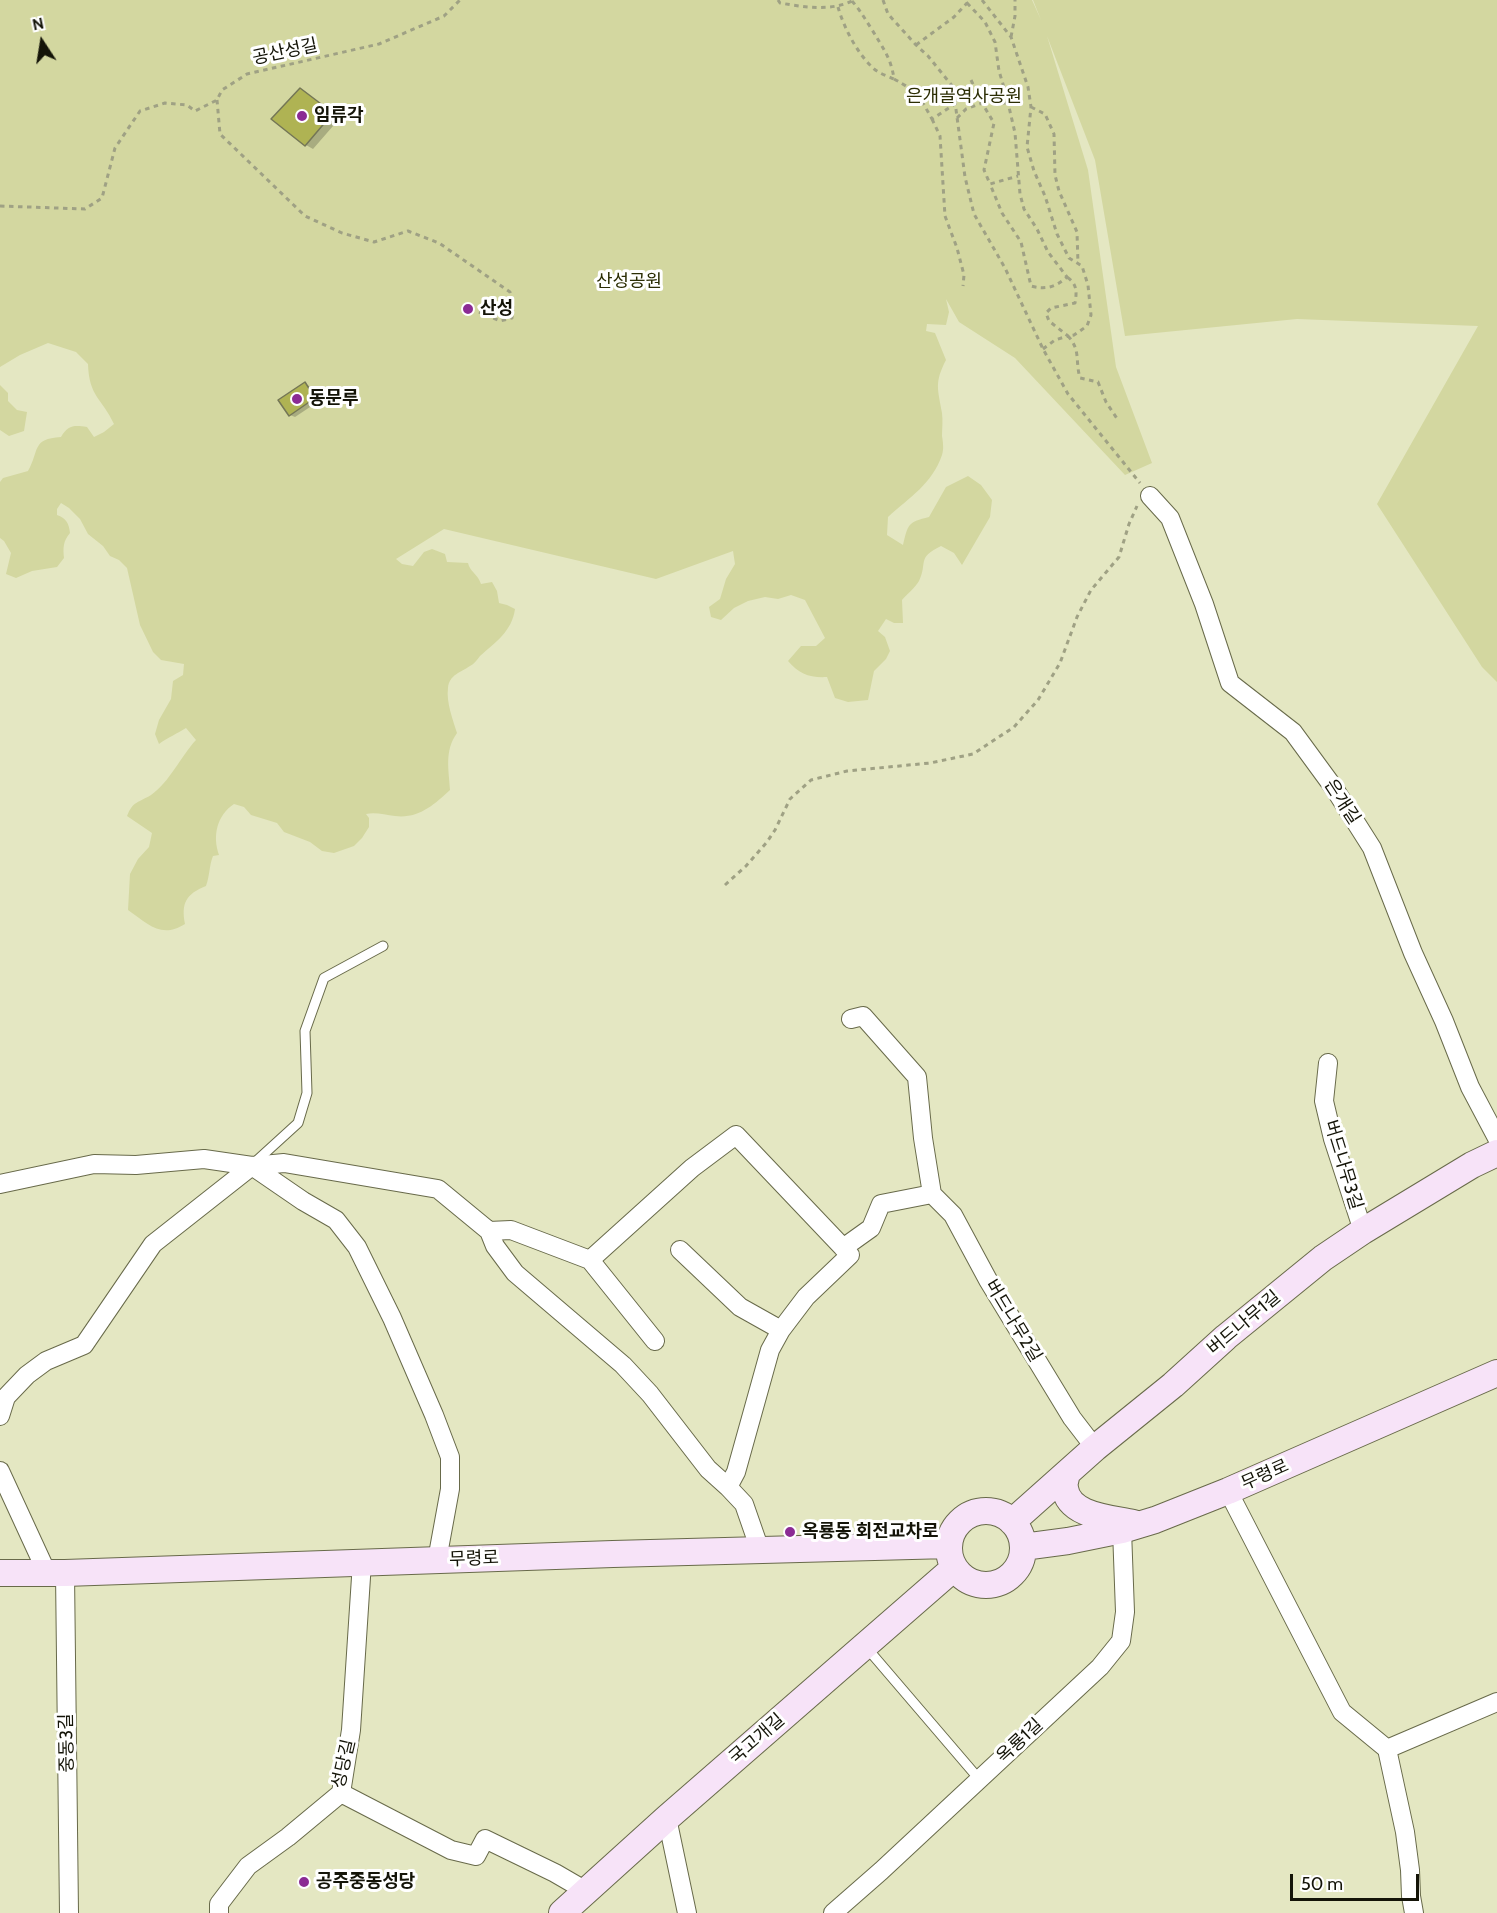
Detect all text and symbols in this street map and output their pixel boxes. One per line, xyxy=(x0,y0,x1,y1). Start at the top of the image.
north arrow xyxy=(12,12,72,72)
text: N xyxy=(31,13,46,34)
street label: 공산성길 xyxy=(250,35,320,69)
park label: 은개골역사공원 xyxy=(906,86,1022,108)
place label: 임류각 xyxy=(314,105,364,127)
marker: 임류각 xyxy=(295,109,309,123)
park label: 산성공원 xyxy=(596,271,662,293)
place label: 산성 xyxy=(480,298,513,320)
marker: 산성 xyxy=(461,302,475,316)
place label: 동문루 xyxy=(309,388,359,410)
marker: 동문루 xyxy=(290,392,304,406)
street label: 은개길 xyxy=(1319,775,1365,829)
street label: 버드나무3길 xyxy=(1319,1118,1367,1212)
street label: 버드나무2길 xyxy=(980,1276,1046,1366)
street label: 버드나무1길 xyxy=(1203,1286,1285,1360)
street label: 무령로 xyxy=(1238,1455,1292,1495)
place label: 옥룡동 회전교차로 xyxy=(802,1521,939,1543)
marker: 옥룡동 회전교차로 xyxy=(783,1525,797,1539)
street label: 무령로 xyxy=(449,1547,499,1571)
street label: 국고개길 xyxy=(725,1709,789,1769)
street label: 중동3길 xyxy=(56,1713,78,1773)
street label: 옥룡1길 xyxy=(992,1714,1048,1768)
street label: 성당길 xyxy=(328,1737,360,1791)
scale bar xyxy=(1293,1862,1422,1900)
place label: 공주중동성당 xyxy=(316,1871,415,1893)
text: 50 m xyxy=(1301,1873,1343,1895)
marker: 공주중동성당 xyxy=(297,1875,311,1889)

